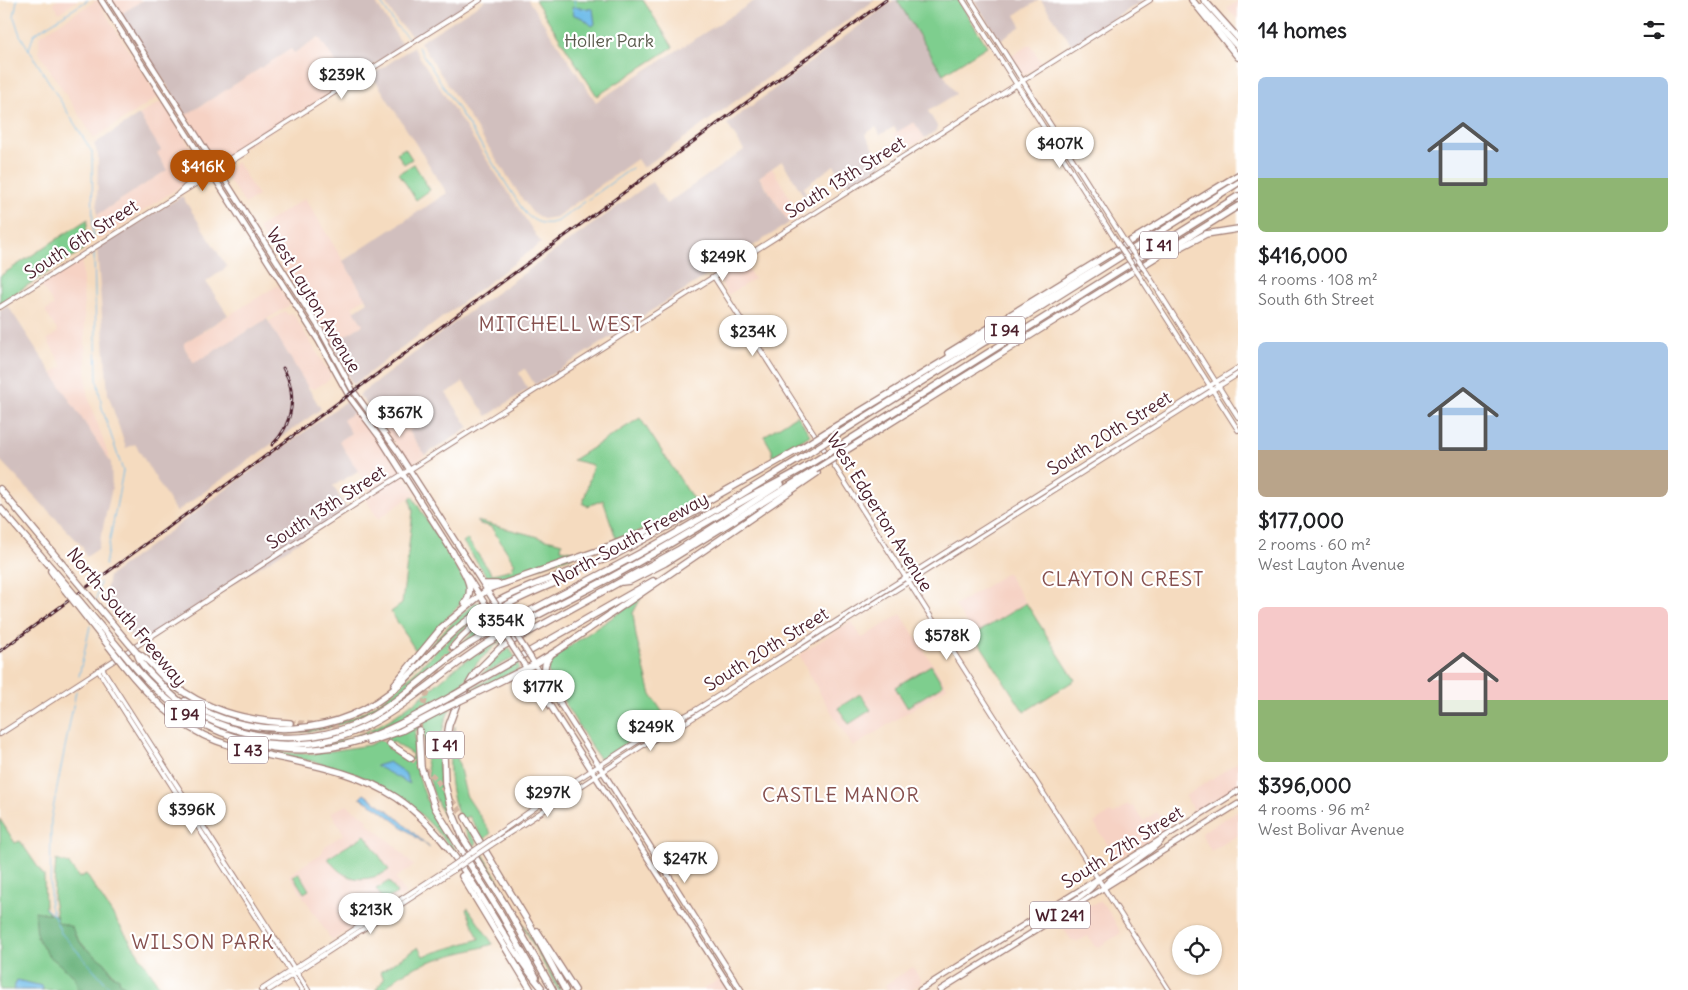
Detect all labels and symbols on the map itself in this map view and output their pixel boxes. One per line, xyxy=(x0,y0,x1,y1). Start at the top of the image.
park label: Holler Park xyxy=(564,29,654,52)
pin: $239K xyxy=(307,58,377,100)
pin: $407K xyxy=(1025,126,1095,169)
street label: South 13th Street xyxy=(781,131,909,223)
pin: $416K xyxy=(168,150,238,192)
street label: South 6th Street xyxy=(20,194,142,284)
street label: West Layton Avenue xyxy=(262,223,366,377)
road number: I 41 xyxy=(1140,232,1178,258)
pin: $249K xyxy=(688,240,758,282)
district label: MITCHELL WEST xyxy=(479,311,643,336)
pin: $234K xyxy=(718,314,788,357)
road number: I 94 xyxy=(985,316,1025,344)
street label: South 20th Street xyxy=(1043,386,1175,480)
pin: $367K xyxy=(365,396,435,438)
street label: West Edgerton Avenue xyxy=(822,428,938,596)
street label: South 13th Street xyxy=(262,460,390,554)
street label: North-South Freeway xyxy=(548,487,712,591)
street label: North-South Freeway xyxy=(62,543,192,691)
district label: CLAYTON CREST xyxy=(1041,566,1205,591)
street label: South 20th Street xyxy=(700,602,832,696)
pin: $354K xyxy=(466,604,536,646)
pin: $578K xyxy=(912,618,982,661)
pin: $177K xyxy=(508,670,578,712)
road number: I 94 xyxy=(165,701,205,728)
pin: $249K xyxy=(616,710,686,752)
road number: I 41 xyxy=(426,732,464,758)
road number: I 43 xyxy=(228,736,268,764)
pin: $297K xyxy=(513,776,583,818)
district label: CASTLE MANOR xyxy=(762,782,920,807)
pin: $396K xyxy=(157,792,227,835)
street label: South 27th Street xyxy=(1057,800,1187,894)
pin: $247K xyxy=(650,842,720,884)
pin: $213K xyxy=(336,892,406,935)
road number: WI 241 xyxy=(1030,902,1090,928)
district label: WILSON PARK xyxy=(131,929,275,954)

